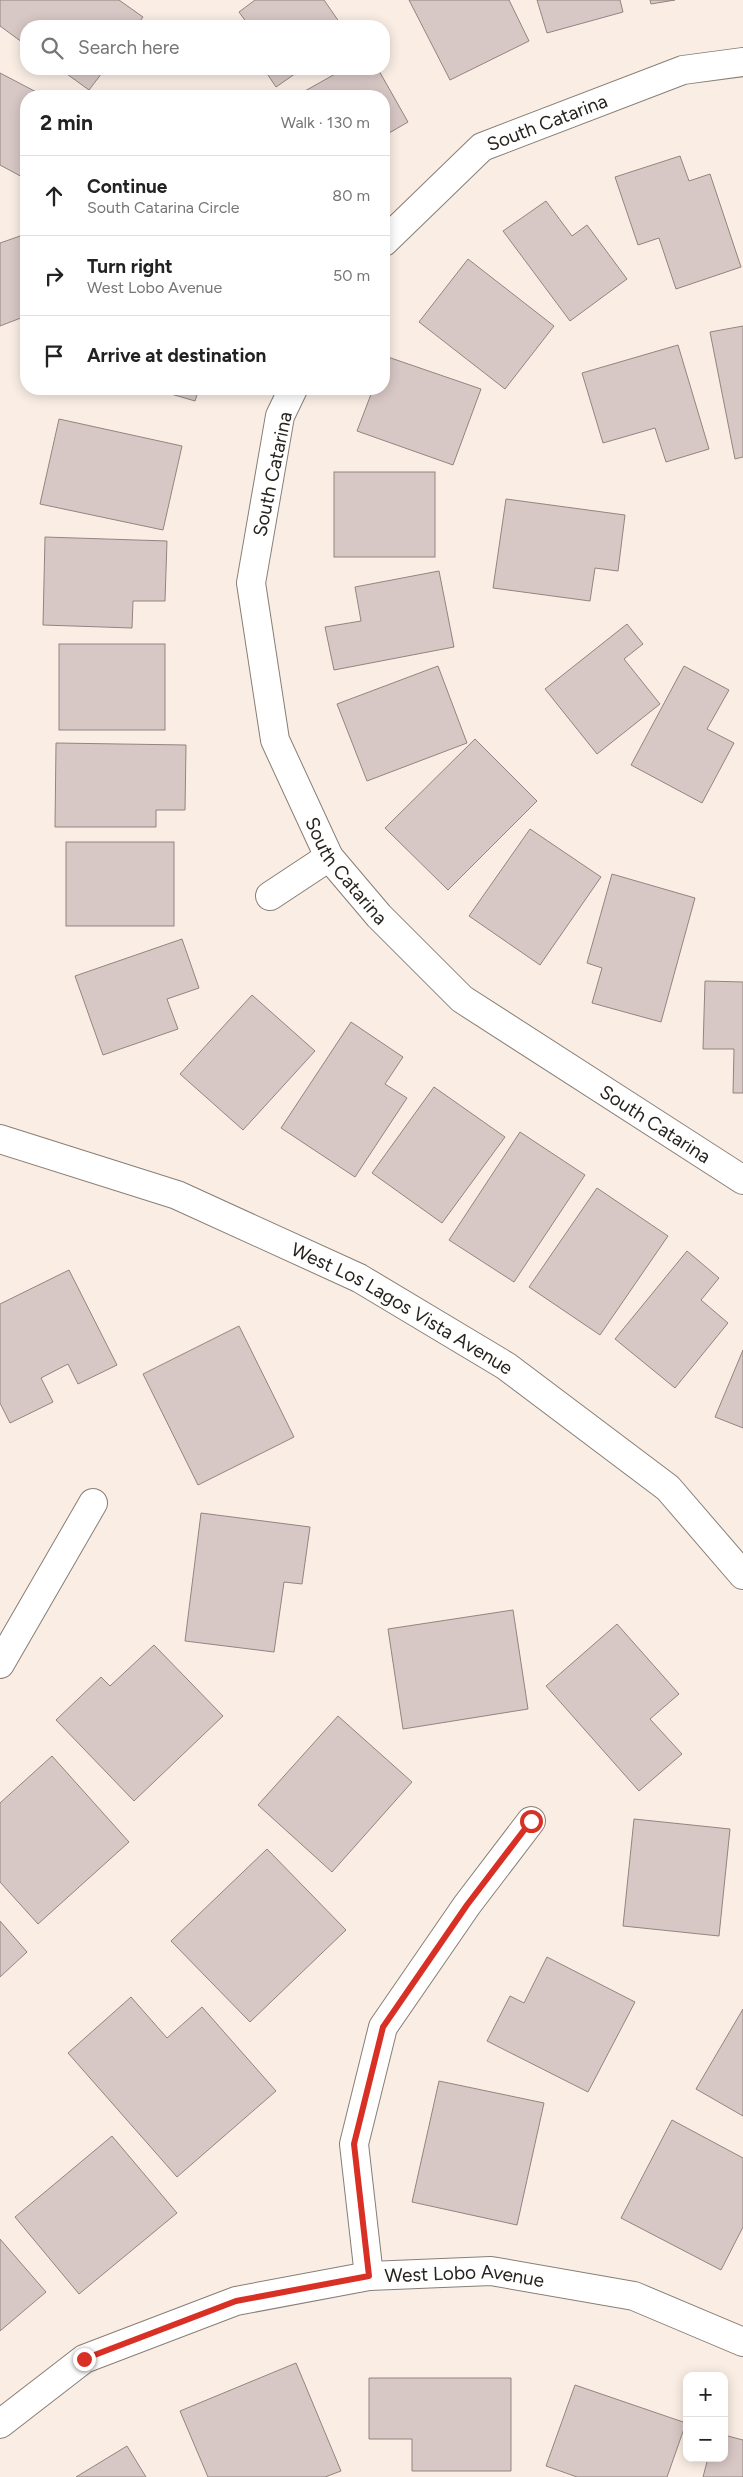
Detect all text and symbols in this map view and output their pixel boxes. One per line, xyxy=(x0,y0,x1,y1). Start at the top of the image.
search box xyxy=(20,20,390,75)
icon: search xyxy=(38,34,66,62)
text: Search here xyxy=(78,36,180,59)
street label: South Catarina xyxy=(484,89,611,156)
text: 2 min xyxy=(40,110,93,135)
text: Walk · 130 m xyxy=(281,113,370,132)
text: Continue xyxy=(87,175,167,198)
icon: ahead xyxy=(40,182,68,210)
text: 80 m xyxy=(332,186,370,205)
text: South Catarina Circle xyxy=(87,198,240,217)
text: Turn right xyxy=(87,255,173,278)
icon: right xyxy=(40,262,68,290)
text: 50 m xyxy=(333,266,370,285)
text: West Lobo Avenue xyxy=(87,278,222,297)
icon: arrive xyxy=(40,342,68,370)
text: Arrive at destination xyxy=(87,344,266,367)
street label: South Catarina xyxy=(248,410,297,539)
street label: South Catarina xyxy=(300,814,392,930)
street label: South Catarina xyxy=(595,1080,715,1168)
street label: West Los Lagos Vista Avenue xyxy=(288,1238,518,1379)
route start xyxy=(520,1810,543,1833)
street label: West Lobo Avenue xyxy=(384,2260,546,2292)
route end xyxy=(73,2348,96,2371)
map controls xyxy=(683,2372,728,2462)
button: + xyxy=(683,2372,728,2417)
button: − xyxy=(683,2417,728,2462)

